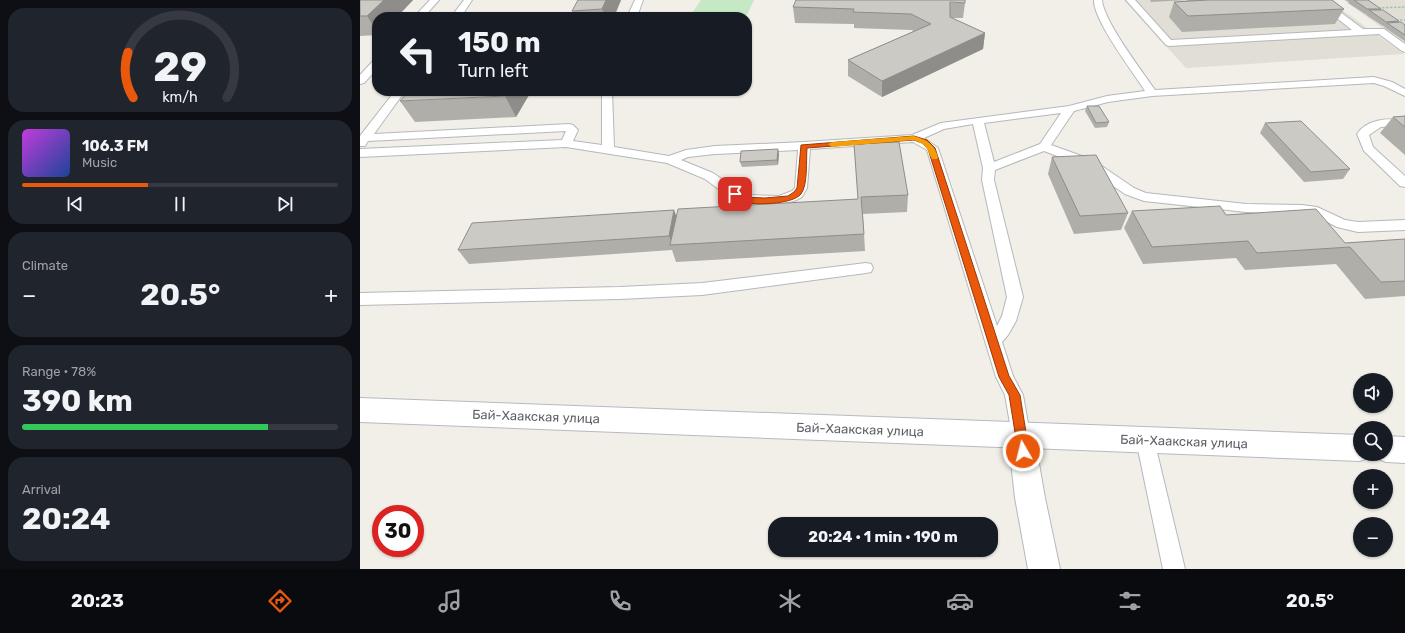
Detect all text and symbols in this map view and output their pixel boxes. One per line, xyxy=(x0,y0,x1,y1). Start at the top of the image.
text: 150 m xyxy=(458,26,541,59)
icon: left xyxy=(392,28,444,80)
text: 29 xyxy=(153,42,207,91)
text: Turn left xyxy=(458,60,528,82)
text: km/h xyxy=(162,89,198,106)
text: 106.3 FM xyxy=(82,137,148,155)
text: Music xyxy=(82,155,117,170)
pin xyxy=(718,177,752,211)
icon: arrive xyxy=(724,183,746,205)
icon: previous xyxy=(64,193,86,215)
icon: pause xyxy=(169,193,191,215)
icon: next xyxy=(274,193,296,215)
text: Climate xyxy=(22,258,68,273)
text: 20.5° xyxy=(140,277,220,313)
text: − xyxy=(22,282,36,309)
text: + xyxy=(324,282,338,309)
text: Range · 78% xyxy=(22,364,96,379)
map controls xyxy=(1353,373,1393,557)
button: sound xyxy=(1353,373,1393,413)
text: 390 km xyxy=(22,383,133,419)
street label: Бай-Хаакская улица xyxy=(472,407,600,426)
street label: Бай-Хаакская улица xyxy=(796,420,924,439)
button: search xyxy=(1353,421,1393,461)
position arrow xyxy=(1002,430,1044,472)
street label: Бай-Хаакская улица xyxy=(1120,432,1248,451)
button: + xyxy=(1353,469,1393,509)
text: Arrival xyxy=(22,482,61,497)
text: 20:24 xyxy=(22,501,111,537)
speed limit sign: 30 xyxy=(372,505,424,557)
button: − xyxy=(1353,517,1393,557)
text: 20:24 · 1 min · 190 m xyxy=(808,528,958,546)
icon: directions xyxy=(266,587,294,615)
icon: music xyxy=(436,587,464,615)
icon: phone xyxy=(606,587,634,615)
icon: climate xyxy=(776,587,804,615)
icon: car xyxy=(946,587,974,615)
icon: filters xyxy=(1116,587,1144,615)
text: 20:23 xyxy=(71,590,124,612)
text: 20.5° xyxy=(1286,590,1334,612)

